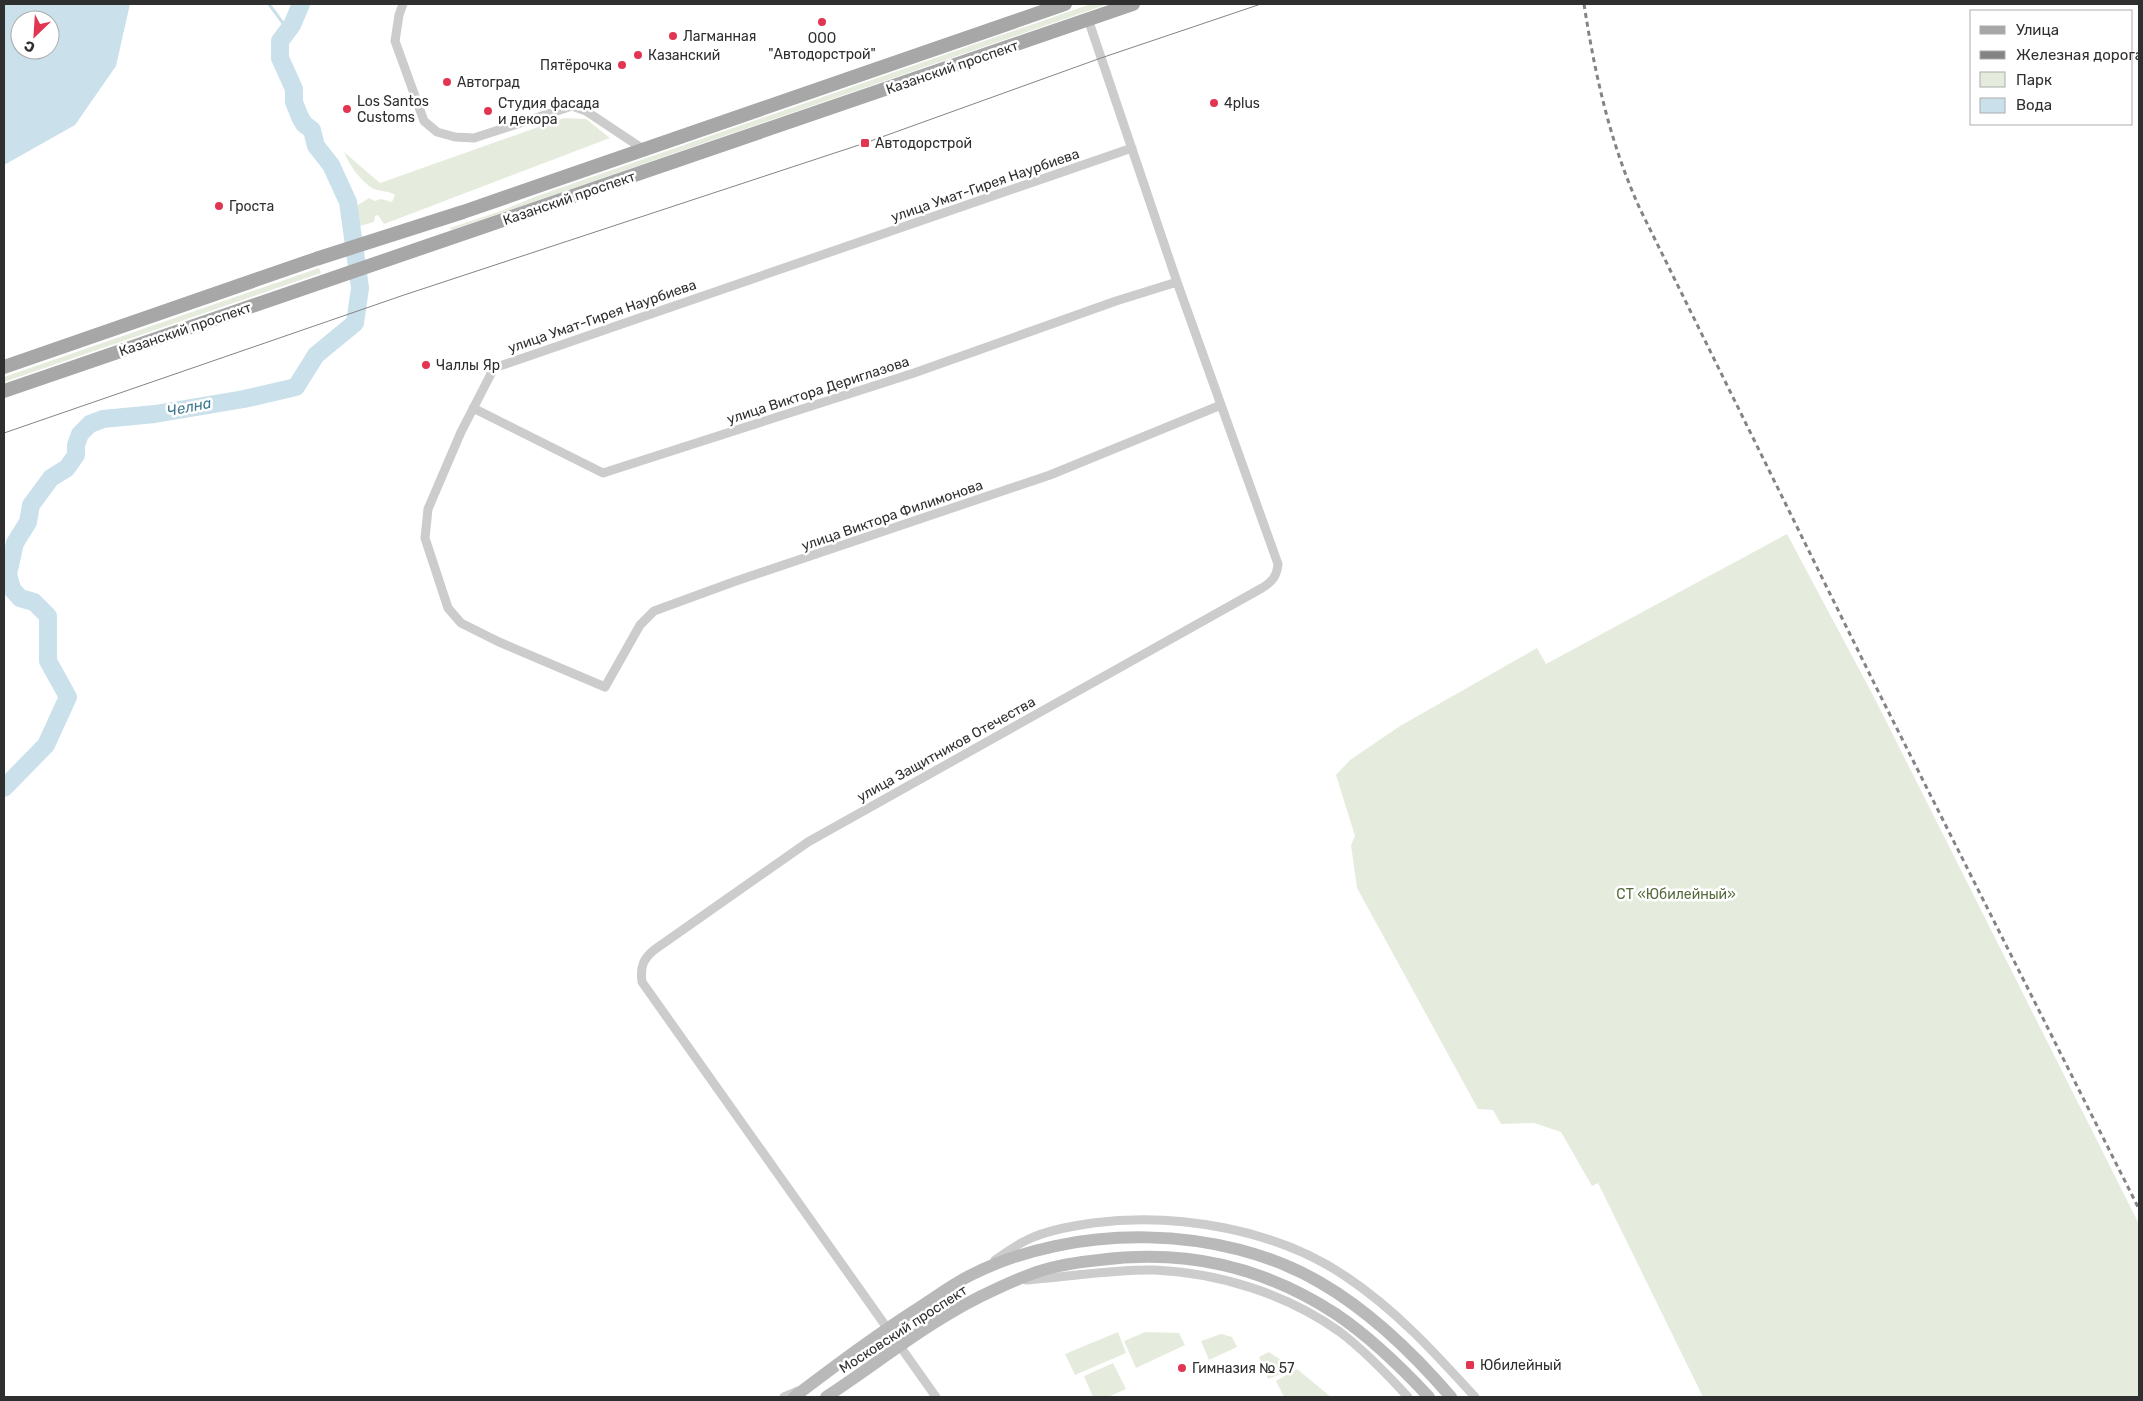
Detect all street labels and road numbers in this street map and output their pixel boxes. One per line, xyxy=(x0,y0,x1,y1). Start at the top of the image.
street label: Казанский проспект xyxy=(884,37,1021,98)
street label: улица Умат-Гирея Наурбиева xyxy=(889,145,1082,226)
street label: Казанский проспект xyxy=(501,168,638,229)
street label: улица Умат-Гирея Наурбиева xyxy=(506,276,699,357)
street label: Казанский проспект xyxy=(117,299,254,360)
street label: улица Виктора Дериглазова xyxy=(725,353,911,428)
street label: улица Виктора Филимонова xyxy=(799,476,985,555)
street label: улица Защитников Отечества xyxy=(854,693,1038,806)
street label: Московский проспект xyxy=(836,1282,970,1377)

